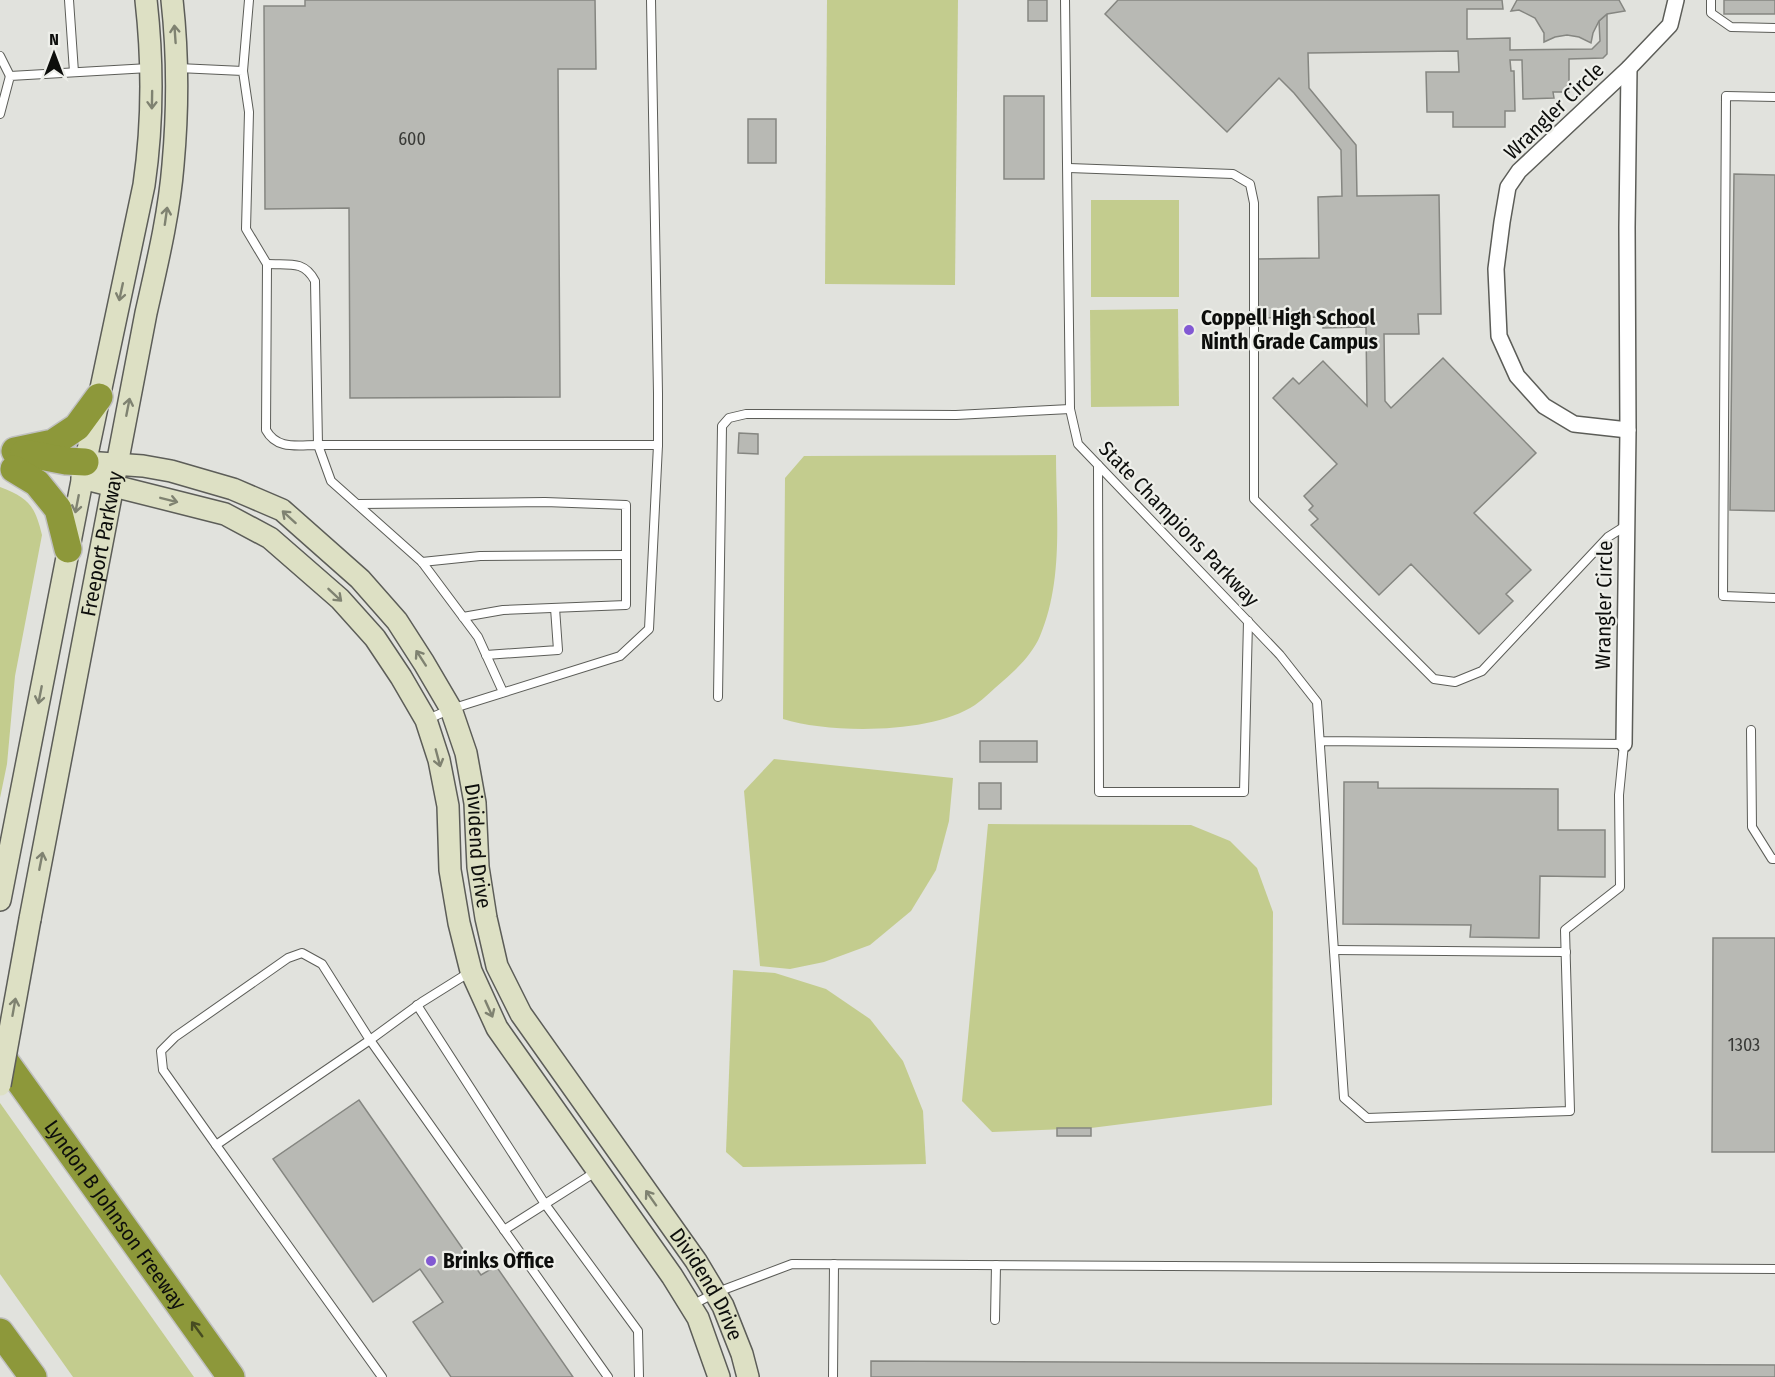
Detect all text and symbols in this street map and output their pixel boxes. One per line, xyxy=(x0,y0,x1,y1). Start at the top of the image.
north arrow xyxy=(24,24,84,84)
one-way arrow xyxy=(169,24,180,44)
text: N xyxy=(49,30,59,49)
street label: Wrangler Circle xyxy=(1499,57,1609,165)
one-way arrow xyxy=(146,90,157,110)
house number: 600 xyxy=(398,128,426,150)
one-way arrow xyxy=(161,206,172,226)
one-way arrow xyxy=(115,282,126,302)
place label: Coppell High School Ninth Grade Campus xyxy=(1201,305,1378,355)
marker: Coppell High School Ninth Grade Campus xyxy=(1182,323,1196,337)
one-way arrow xyxy=(123,398,134,417)
street label: State Champions Parkway xyxy=(1093,436,1265,613)
street label: Freeport Parkway xyxy=(75,468,129,619)
one-way arrow xyxy=(71,494,82,513)
one-way arrow xyxy=(160,494,179,506)
one-way arrow xyxy=(282,510,297,524)
street label: Wrangler Circle xyxy=(1590,540,1618,670)
one-way arrow xyxy=(327,588,342,602)
one-way arrow xyxy=(415,651,427,667)
one-way arrow xyxy=(34,685,45,705)
one-way arrow xyxy=(433,748,444,767)
street label: Dividend Drive xyxy=(459,781,497,910)
one-way arrow xyxy=(36,852,47,872)
one-way arrow xyxy=(9,997,20,1017)
one-way arrow xyxy=(483,999,495,1017)
house number: 1303 xyxy=(1728,1034,1760,1056)
street label: Lyndon B Johnson Freeway xyxy=(39,1115,192,1315)
one-way arrow xyxy=(645,1190,657,1206)
street label: Dividend Drive xyxy=(664,1223,748,1344)
place label: Brinks Office xyxy=(443,1248,554,1274)
marker: Brinks Office xyxy=(424,1254,438,1268)
one-way arrow xyxy=(191,1322,203,1338)

